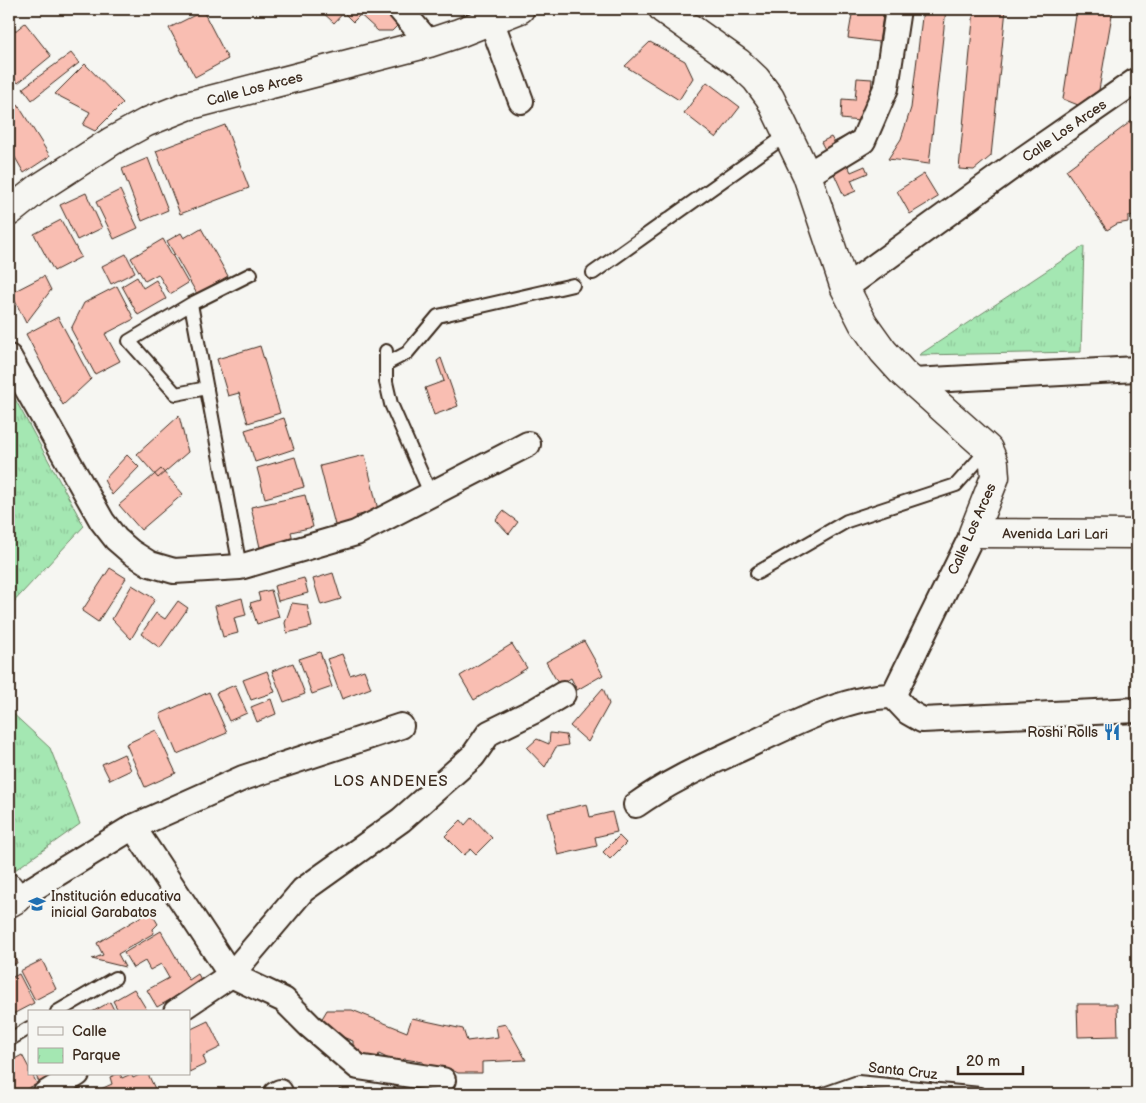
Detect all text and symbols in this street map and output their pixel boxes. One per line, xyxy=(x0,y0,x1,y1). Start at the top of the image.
street label: Calle Los Arces xyxy=(205,68,304,109)
street label: Calle Los Arces xyxy=(1019,95,1110,165)
street label: Calle Los Arces xyxy=(944,481,1000,577)
street label: Avenida Lari Lari xyxy=(1002,525,1108,542)
restaurant icon: Roshi Rolls xyxy=(1102,722,1122,742)
place label: Roshi Rolls xyxy=(1027,724,1098,741)
district label: LOS ANDENES xyxy=(333,772,449,791)
place label: Institución educativa inicial Garabatos xyxy=(51,888,181,921)
school or university icon: Institución educativa inicial Garabatos xyxy=(27,894,47,914)
legend xyxy=(28,1010,190,1076)
text: Calle xyxy=(72,1022,107,1041)
scale bar xyxy=(958,1043,1024,1075)
text: Parque xyxy=(72,1046,121,1065)
text: 20 m xyxy=(966,1052,1000,1071)
street label: Santa Cruz xyxy=(868,1059,939,1083)

